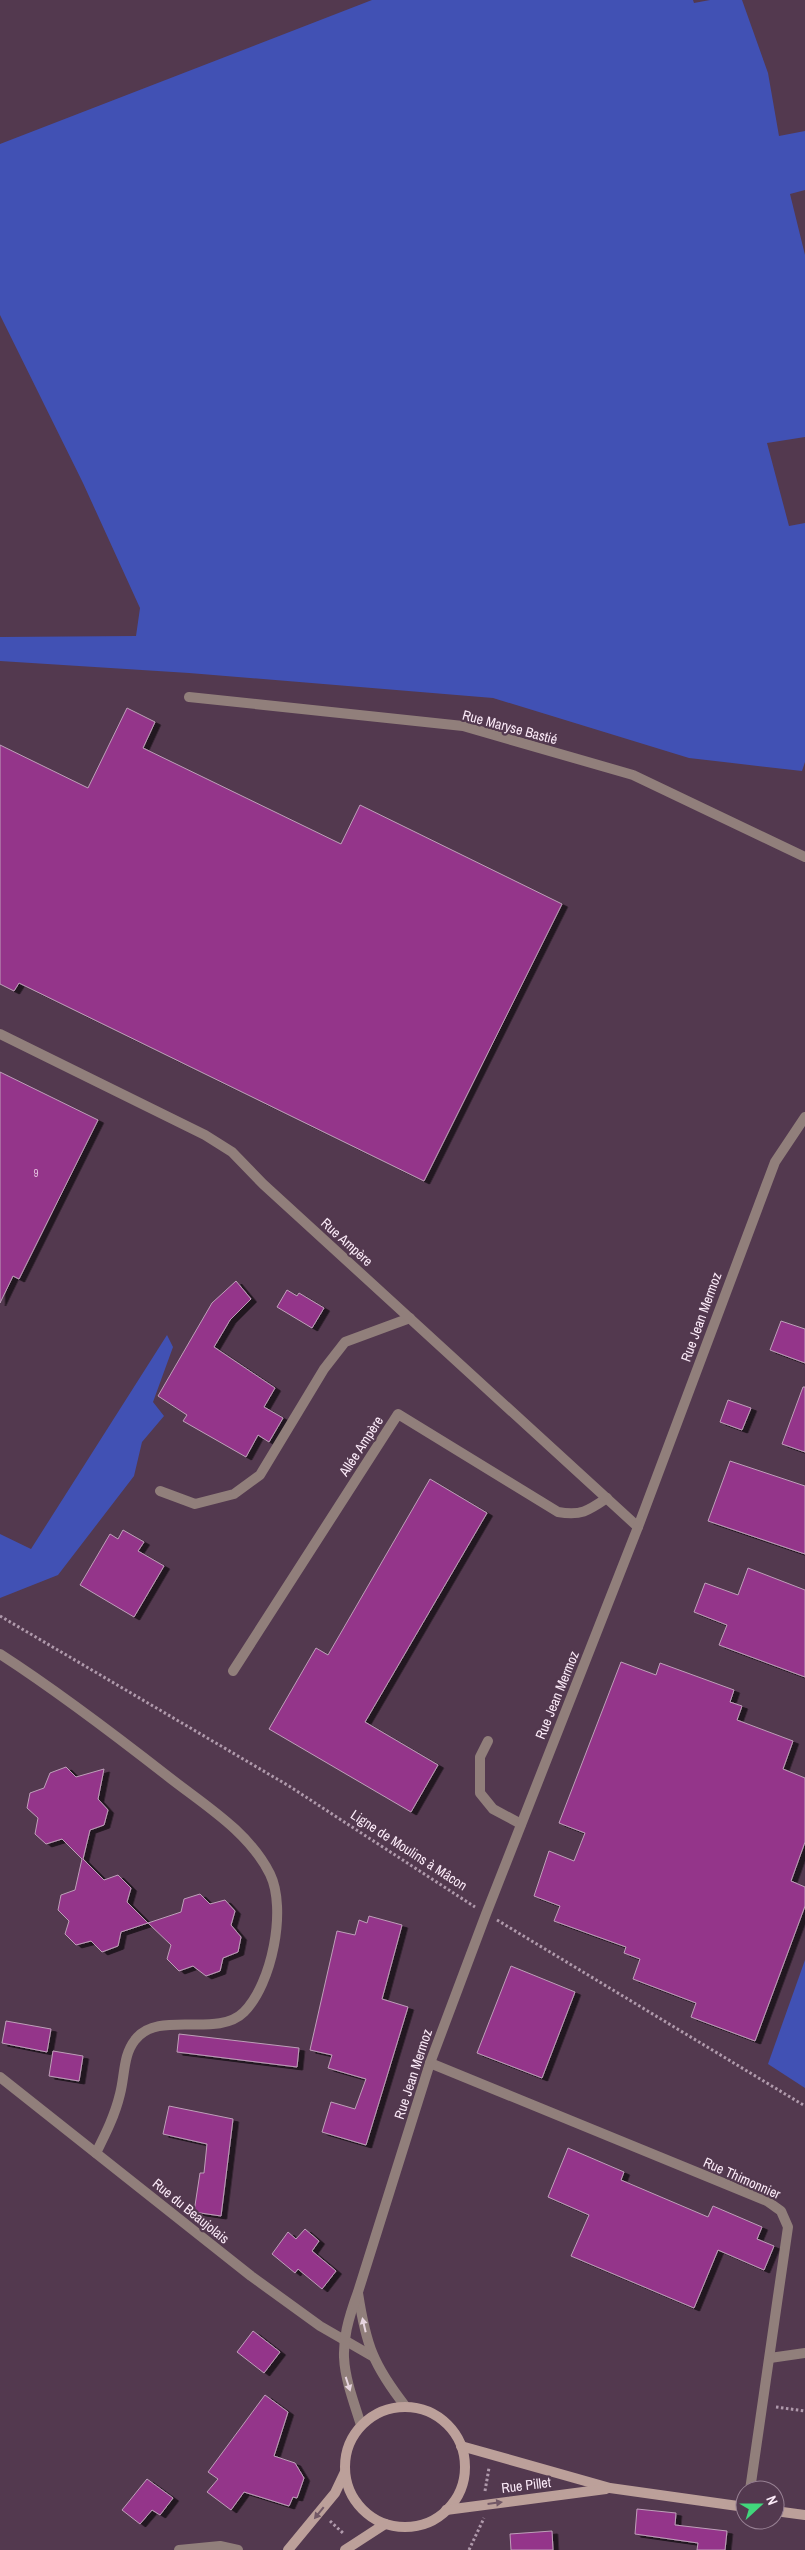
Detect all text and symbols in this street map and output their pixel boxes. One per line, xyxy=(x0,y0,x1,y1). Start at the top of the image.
street label: Rue Maryse Bastié xyxy=(461,706,559,748)
house number: 9 xyxy=(33,1166,39,1180)
street label: Rue Ampère xyxy=(317,1214,377,1270)
street label: Rue Jean Mermoz xyxy=(677,1270,726,1364)
street label: Allée Ampère xyxy=(334,1412,387,1480)
street label: Rue Jean Mermoz xyxy=(531,1648,583,1742)
street label: Ligne de Moulins à Mâcon xyxy=(347,1806,471,1894)
street label: Rue Jean Mermoz xyxy=(390,2026,436,2121)
street label: Rue Thimonnier xyxy=(701,2153,784,2203)
street label: Rue du Beaujolais xyxy=(149,2174,233,2248)
one-way arrow xyxy=(360,2317,368,2332)
one-way arrow xyxy=(344,2377,352,2392)
street label: Rue Pillet xyxy=(500,2473,552,2497)
north arrow xyxy=(735,2480,785,2530)
text: N xyxy=(762,2493,782,2507)
one-way arrow xyxy=(487,2499,503,2507)
one-way arrow xyxy=(314,2506,325,2519)

